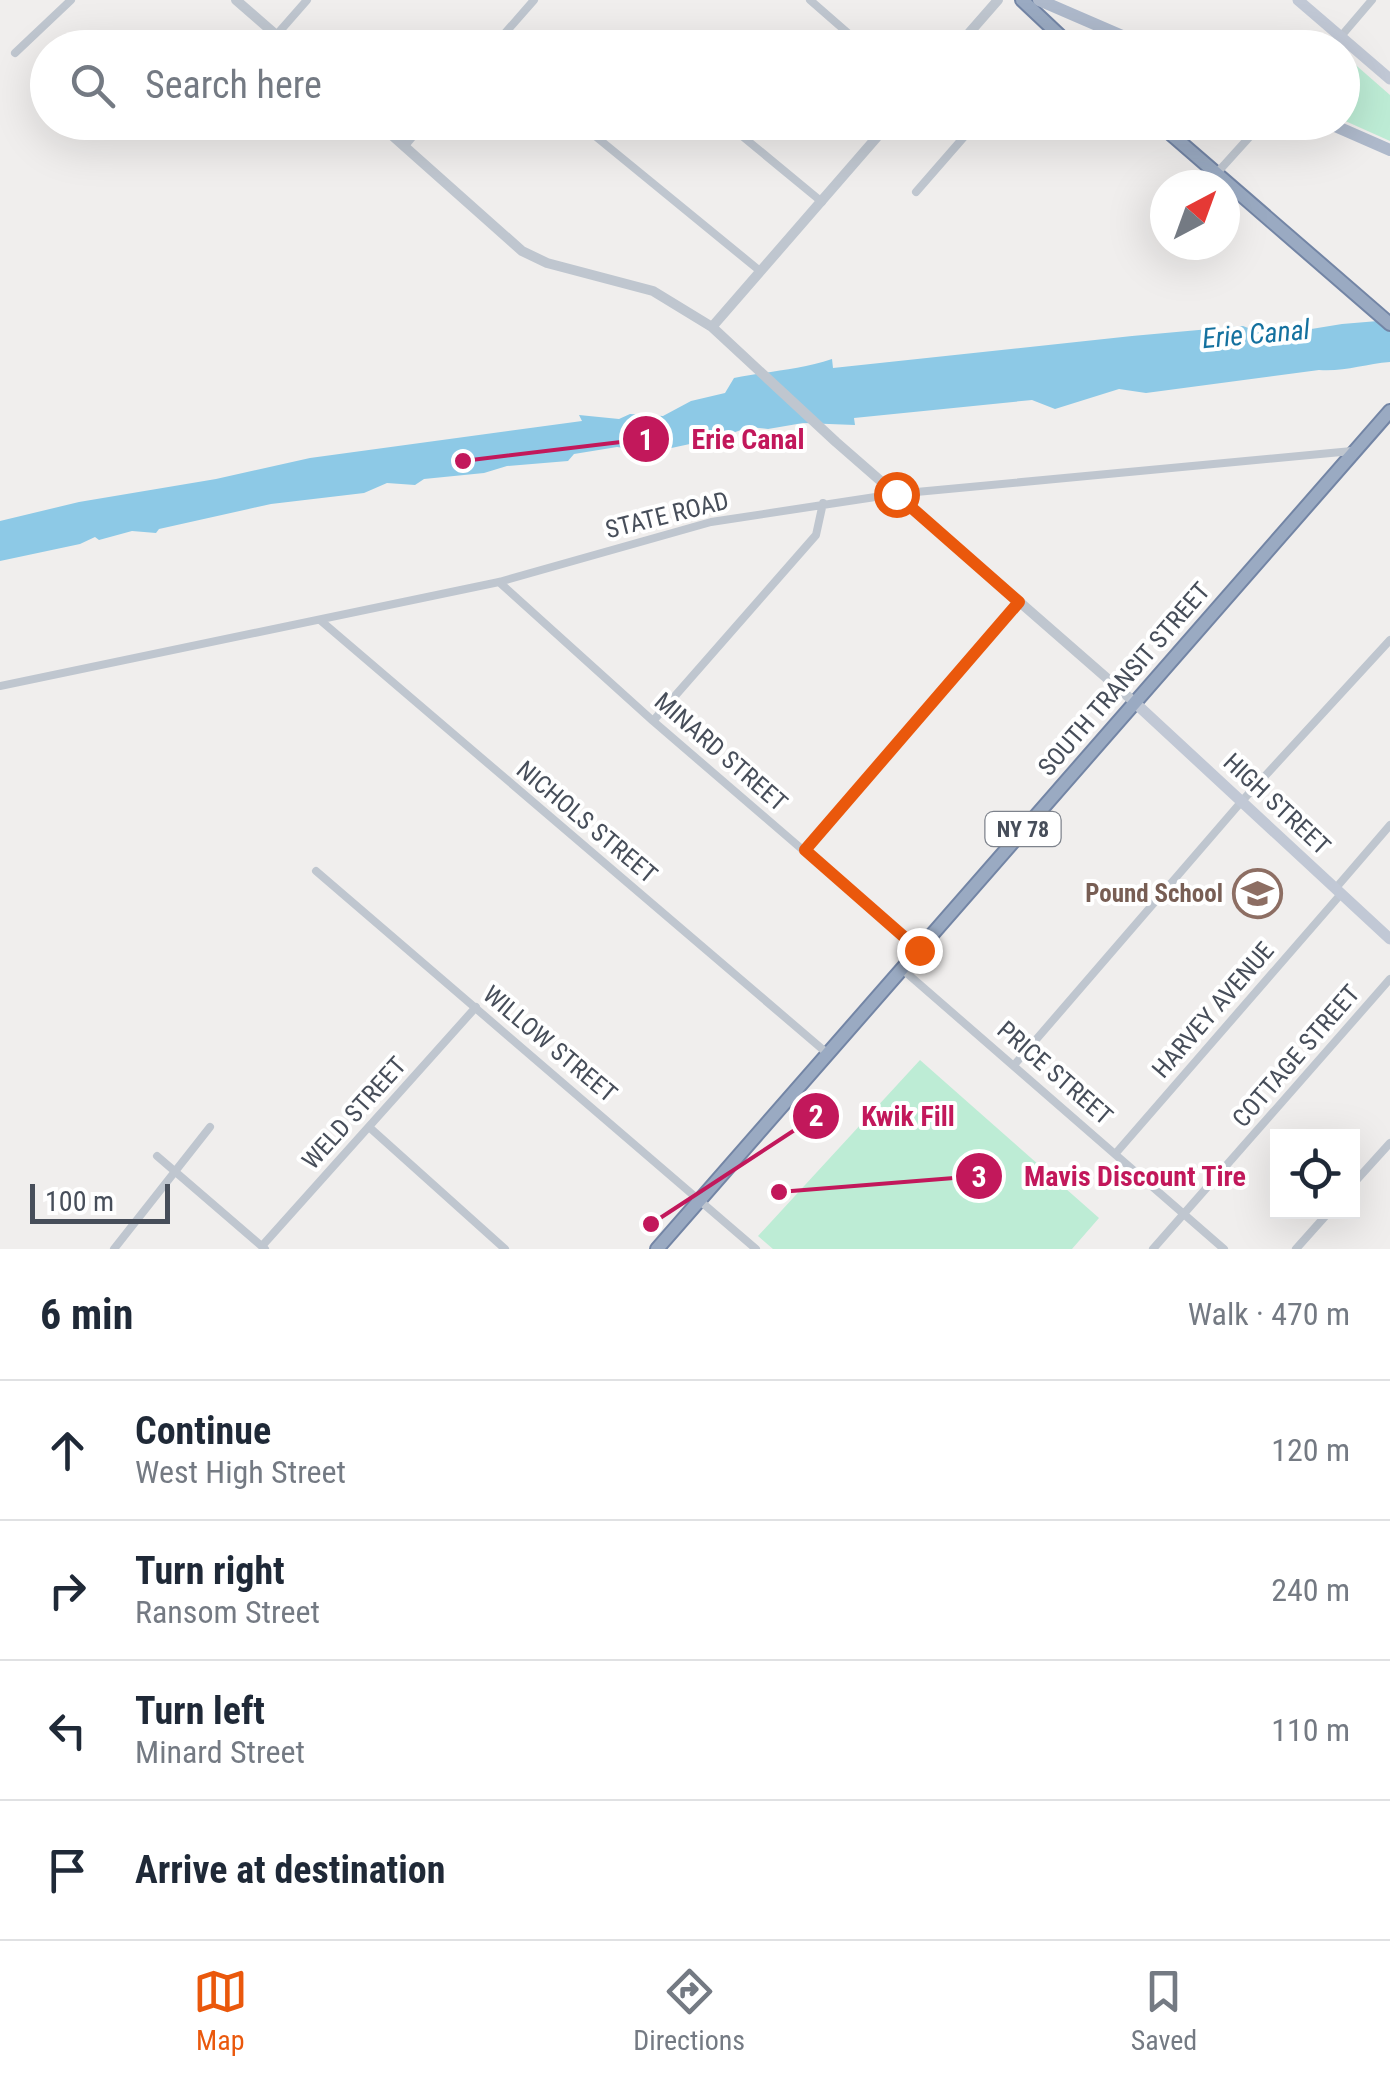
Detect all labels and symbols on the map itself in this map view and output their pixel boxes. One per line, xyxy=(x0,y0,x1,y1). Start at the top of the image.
north arrow xyxy=(1150,170,1240,260)
water label: Erie Canal xyxy=(1201,313,1312,355)
callout: Erie Canal xyxy=(621,410,824,468)
text: 1 xyxy=(638,422,654,457)
text: Erie Canal xyxy=(691,423,805,456)
route start xyxy=(874,472,920,518)
street label: STATE ROAD xyxy=(602,486,732,544)
street label: SOUTH TRANSIT STREET xyxy=(1032,576,1216,782)
street label: MINARD STREET xyxy=(649,687,793,817)
street label: HIGH STREET xyxy=(1218,747,1336,861)
street label: NICHOLS STREET xyxy=(511,755,663,889)
road number: NY 78 xyxy=(986,812,1060,846)
school or university icon: Pound School xyxy=(1232,867,1284,919)
place label: Pound School xyxy=(1085,879,1223,908)
route end xyxy=(897,928,943,974)
street label: HARVEY AVENUE xyxy=(1146,936,1280,1084)
street label: COTTAGE STREET xyxy=(1226,979,1366,1133)
street label: WILLOW STREET xyxy=(477,980,623,1108)
street label: PRICE STREET xyxy=(991,1015,1119,1131)
street label: WELD STREET xyxy=(296,1051,412,1175)
callout: Kwik Fill xyxy=(791,1087,975,1145)
text: 2 xyxy=(808,1098,824,1133)
text: Kwik Fill xyxy=(861,1100,955,1133)
callout: Mavis Discount Tire xyxy=(954,1147,1267,1205)
text: 3 xyxy=(971,1159,987,1194)
text: Mavis Discount Tire xyxy=(1024,1160,1246,1193)
scale bar xyxy=(30,1179,170,1224)

